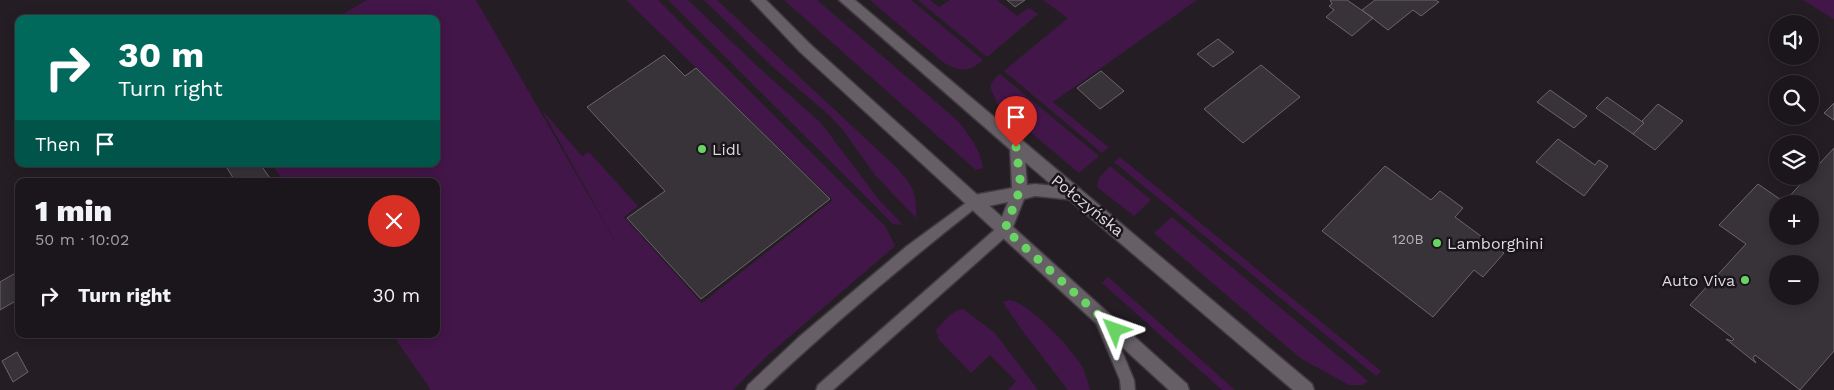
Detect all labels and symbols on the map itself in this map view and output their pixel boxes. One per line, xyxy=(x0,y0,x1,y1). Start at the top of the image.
pin xyxy=(995,96,1037,147)
place label: Lidl xyxy=(712,140,741,159)
marker: Lidl xyxy=(696,143,708,155)
street label: Połczyńska xyxy=(1048,171,1128,240)
house number: 120B xyxy=(1392,231,1424,247)
place label: Lamborghini xyxy=(1447,234,1543,253)
marker: Lamborghini xyxy=(1431,237,1443,249)
place label: Auto Viva xyxy=(1662,271,1735,290)
marker: Auto Viva xyxy=(1739,274,1751,286)
position arrow xyxy=(1088,303,1140,355)

